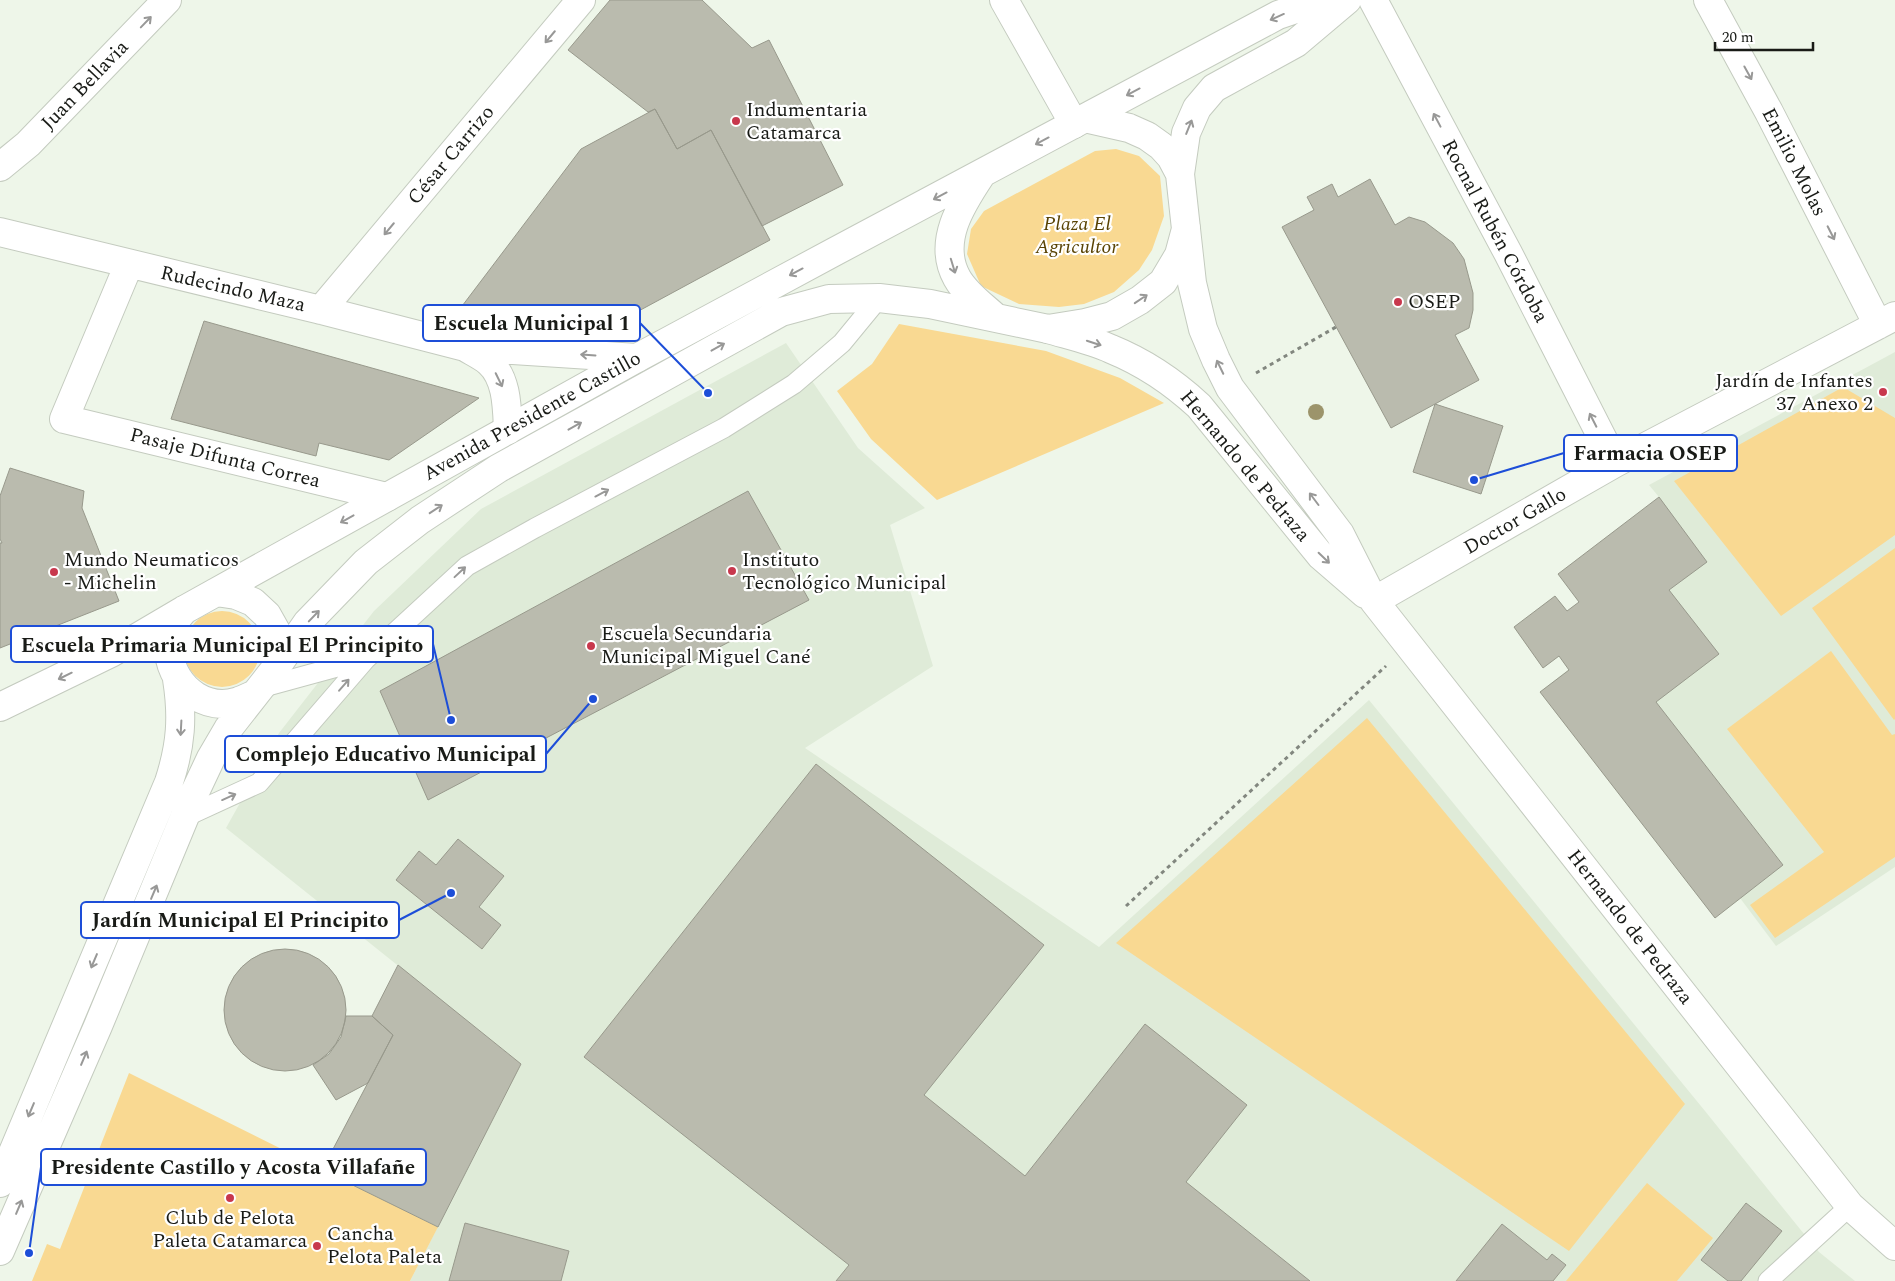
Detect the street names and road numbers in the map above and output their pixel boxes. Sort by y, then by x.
street label: Juan Bellavia [34,33,136,137]
street label: César Carrizo [400,99,502,211]
street label: Emilio Molas [1754,102,1834,222]
street label: Rocnal Rubén Córdoba [1434,134,1556,328]
street label: Rudecindo Maza [158,258,309,320]
street label: Avenida Presidente Castillo [417,343,647,489]
street label: Hernando de Pedraza [1172,384,1318,549]
street label: Pasaje Difunta Correa [126,420,324,496]
street label: Doctor Gallo [1458,479,1572,563]
street label: Hernando de Pedraza [1560,843,1700,1011]

